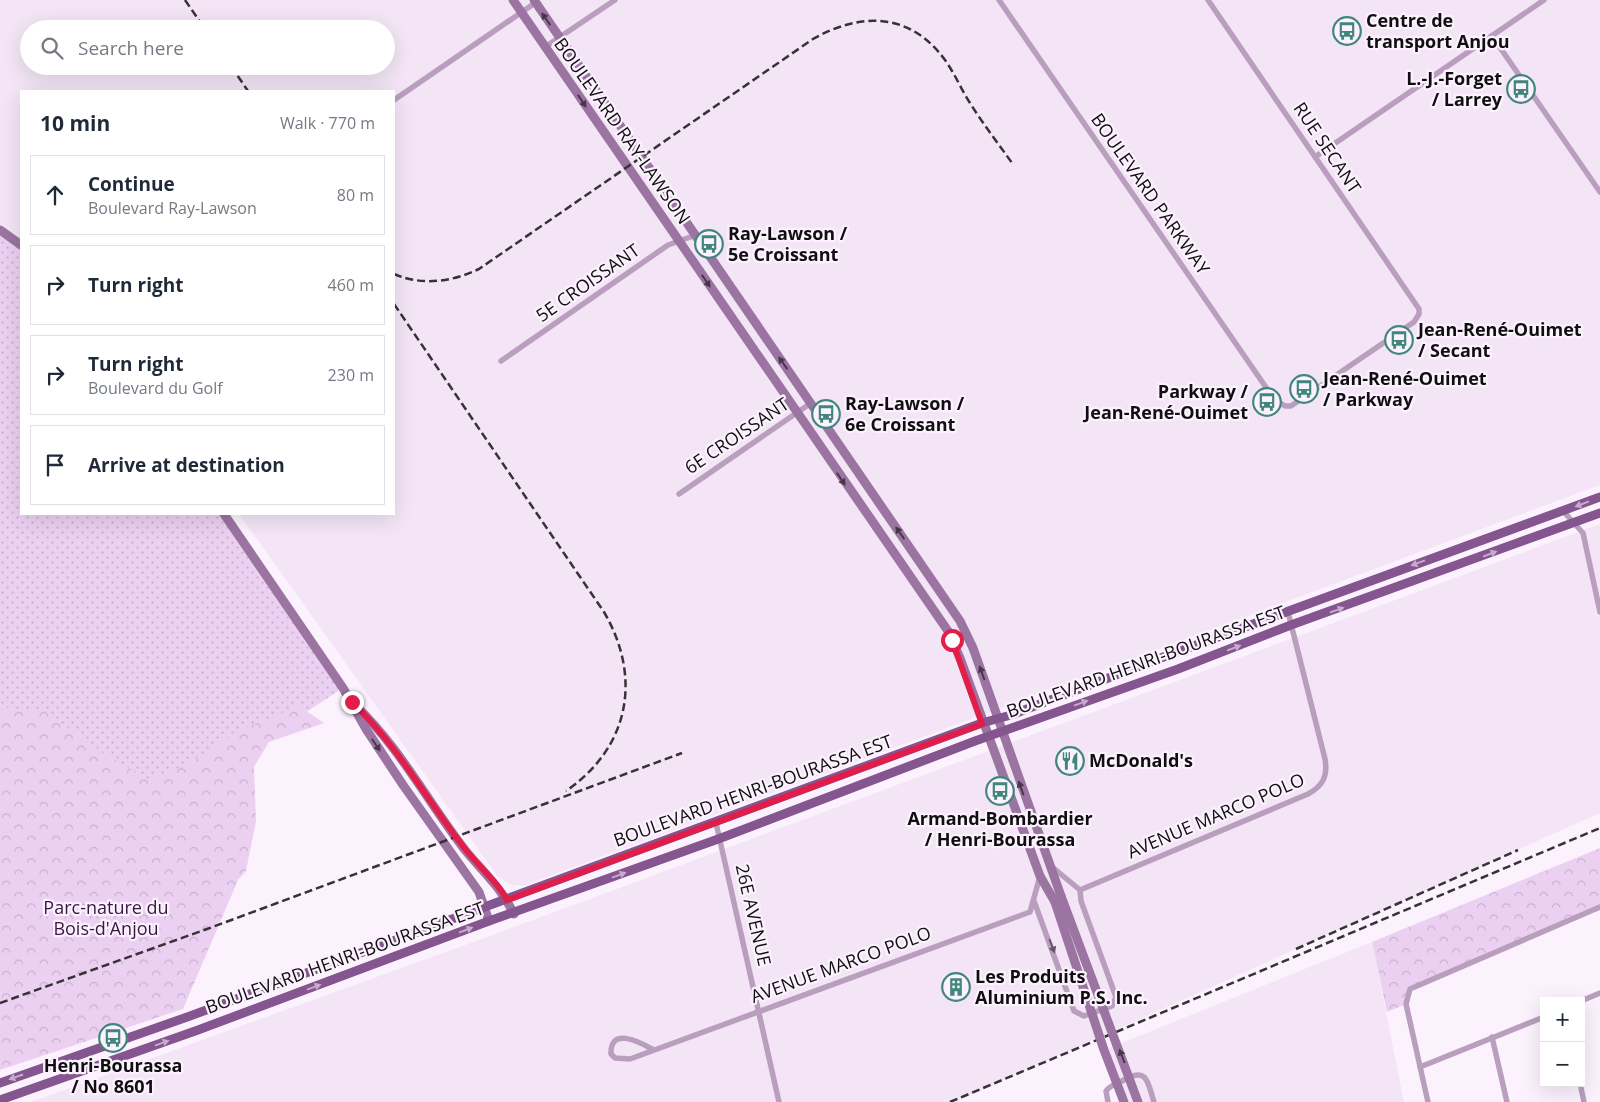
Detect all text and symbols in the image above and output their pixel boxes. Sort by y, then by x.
place label: Centre de transport Anjou [1366,8,1510,53]
one-way arrow [542,12,552,25]
bus stop icon: Centre de transport Anjou [1332,16,1362,46]
search box [20,20,395,75]
street label: BOULEVARD RAY-LAWSON [549,33,696,228]
icon: search [38,34,66,62]
text: Search here [78,35,184,61]
place label: L.-J.-Forget / Larrey [1406,66,1503,111]
bus stop icon: L.-J.-Forget / Larrey [1506,74,1536,104]
one-way arrow [577,95,587,108]
street label: RUE SECANT [1289,97,1367,198]
street label: BOULEVARD PARKWAY [1086,108,1216,280]
text: 10 min [40,109,110,137]
text: Walk · 770 m [280,112,375,134]
text: Continue [88,171,175,197]
icon: ahead [41,181,69,209]
text: 80 m [337,184,374,206]
text: Boulevard Ray-Lawson [88,197,257,219]
place label: Ray-Lawson / 5e Croissant [728,221,848,266]
bus stop icon: Ray-Lawson / 5e Croissant [694,229,724,259]
street label: 5E CROISSANT [531,238,644,327]
icon: right [41,271,69,299]
text: Turn right [88,272,183,298]
text: 460 m [328,274,374,296]
one-way arrow [701,274,711,288]
place label: Jean-René-Ouimet / Secant [1416,317,1582,362]
bus stop icon: Jean-René-Ouimet / Secant [1384,325,1414,355]
text: Turn right [88,351,183,377]
one-way arrow [778,356,788,370]
icon: right [41,361,69,389]
text: 230 m [328,364,374,386]
place label: Jean-René-Ouimet / Parkway [1321,366,1487,411]
bus stop icon: Jean-René-Ouimet / Parkway [1289,374,1319,404]
text: Boulevard du Golf [88,377,223,399]
place label: Parkway / Jean-René-Ouimet [1082,379,1249,424]
bus stop icon: Parkway / Jean-René-Ouimet [1252,387,1282,417]
street label: 6E CROISSANT [680,391,793,479]
place label: Ray-Lawson / 6e Croissant [845,391,965,436]
bus stop icon: Ray-Lawson / 6e Croissant [811,399,841,429]
icon: arrive [41,451,69,479]
text: Arrive at destination [88,452,285,478]
one-way arrow [836,472,846,486]
one-way arrow [1574,501,1589,508]
one-way arrow [895,526,905,540]
one-way arrow [1482,550,1497,557]
one-way arrow [1411,560,1426,567]
street label: BOULEVARD HENRI-BOURASSA EST [1003,599,1288,723]
one-way arrow [1330,605,1345,613]
route start [941,629,964,652]
one-way arrow [1227,644,1242,652]
one-way arrow [978,665,986,680]
route end [341,691,364,714]
one-way arrow [1074,699,1089,707]
street label: BOULEVARD HENRI-BOURASSA EST [610,728,895,852]
one-way arrow [372,738,381,751]
restaurant icon: McDonald's [1055,746,1085,776]
place label: McDonald's [1089,748,1193,772]
street label: AVENUE MARCO POLO [1123,767,1308,863]
bus stop icon: Armand-Bombardier / Henri-Bourassa [985,776,1015,806]
one-way arrow [1017,780,1025,795]
place label: Armand-Bombardier / Henri-Bourassa [907,806,1093,851]
street label: 26E AVENUE [731,861,777,968]
one-way arrow [612,871,627,879]
park label: Parc-nature du Bois-d'Anjou [43,895,169,940]
street label: BOULEVARD HENRI-BOURASSA EST [202,895,487,1019]
street label: AVENUE MARCO POLO [747,920,934,1008]
one-way arrow [459,926,474,934]
one-way arrow [1048,939,1056,954]
place label: Les Produits Aluminium P.S. Inc. [975,964,1148,1009]
building icon: Les Produits Aluminium P.S. Inc. [941,972,971,1002]
one-way arrow [307,983,322,991]
map controls [1540,997,1585,1087]
button: + [1540,997,1585,1042]
bus stop icon: Henri-Bourassa / No 8601 [98,1023,128,1053]
one-way arrow [154,1039,169,1046]
button: − [1540,1042,1585,1087]
one-way arrow [1118,1048,1126,1063]
place label: Henri-Bourassa / No 8601 [44,1053,182,1098]
one-way arrow [9,1074,24,1081]

